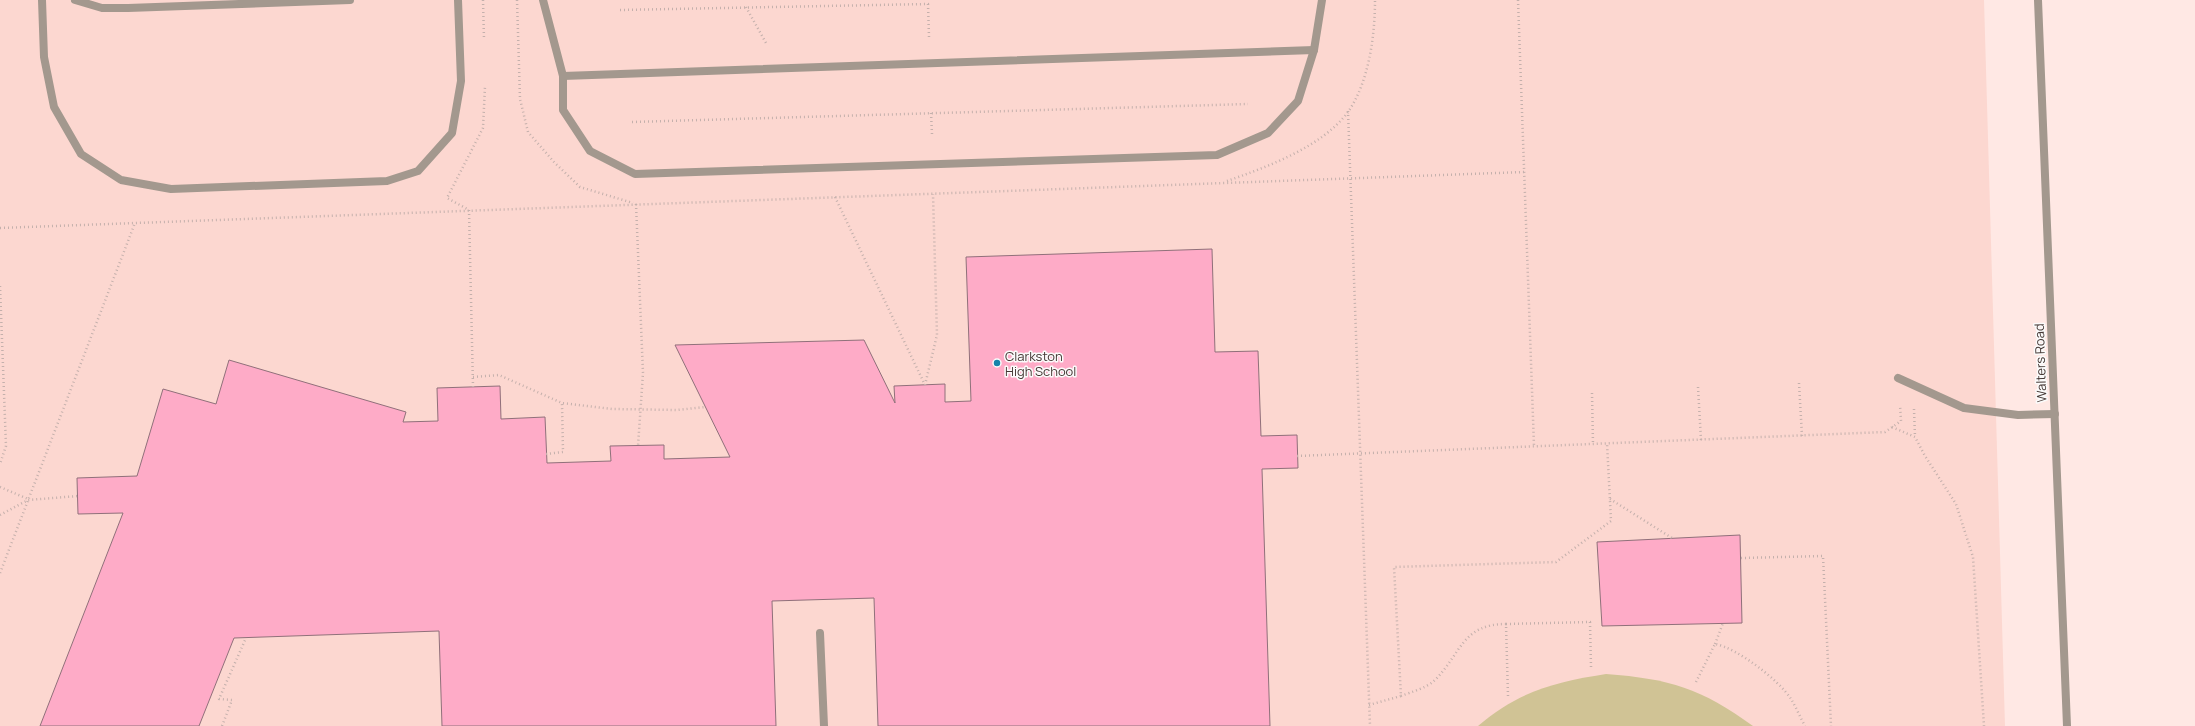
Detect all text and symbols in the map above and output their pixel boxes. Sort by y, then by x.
street label: Walters Road [2030,323,2050,403]
place label: Clarkston High School [1005,347,1076,380]
marker: Clarkston High School [992,358,1002,368]

